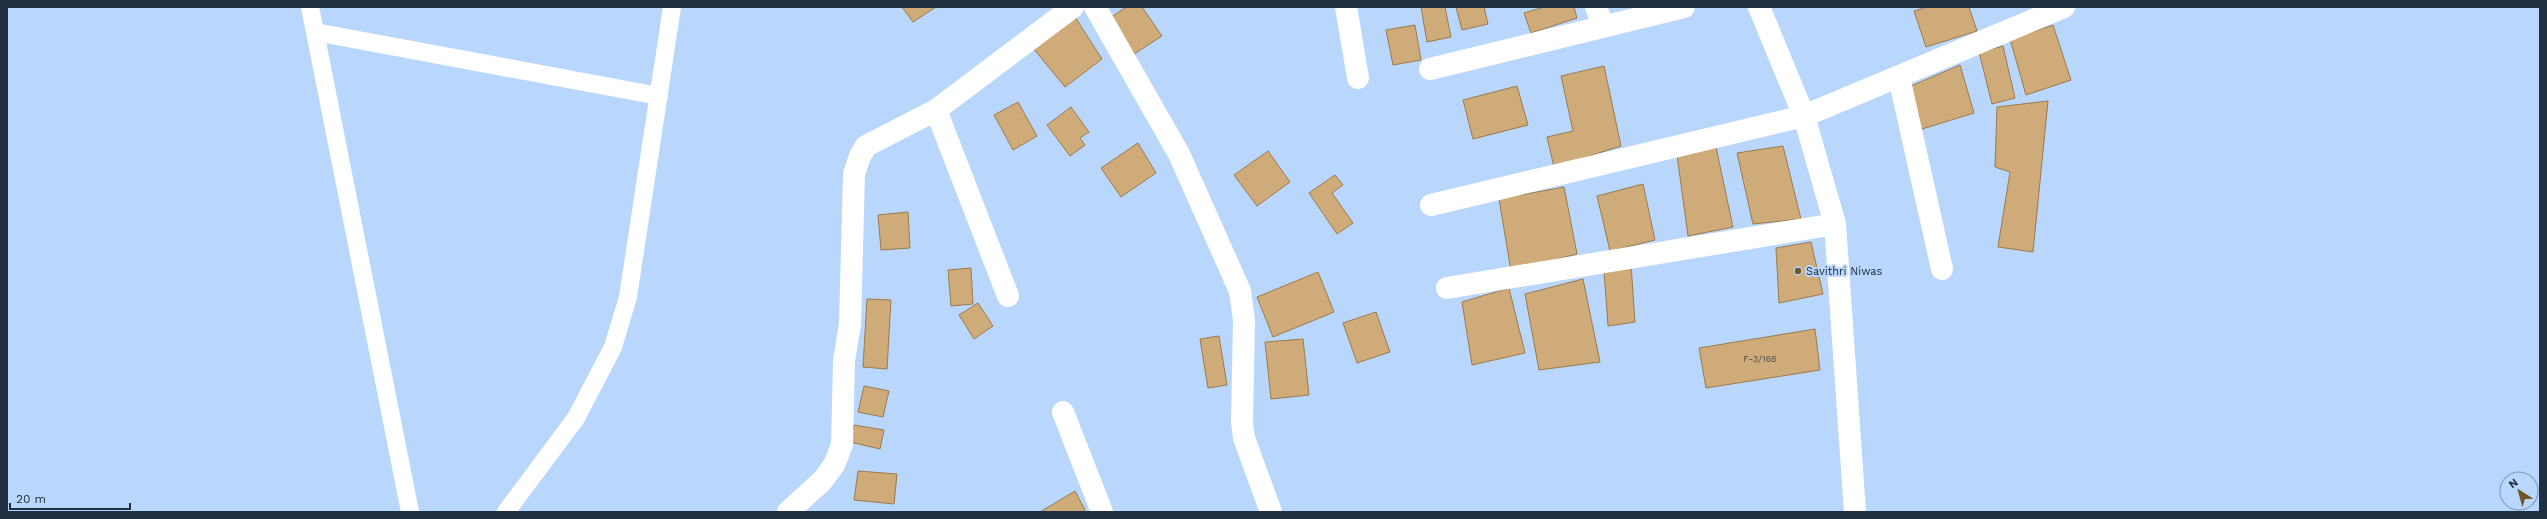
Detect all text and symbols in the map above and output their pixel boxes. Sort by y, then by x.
place label: Savithri Niwas [1806,265,1883,278]
marker: Savithri Niwas [1793,266,1803,276]
house number: F-3/168 [1743,354,1777,364]
north arrow [2499,471,2539,511]
text: N [2506,476,2520,491]
scale bar [10,485,130,511]
text: 20 m [16,492,46,506]

